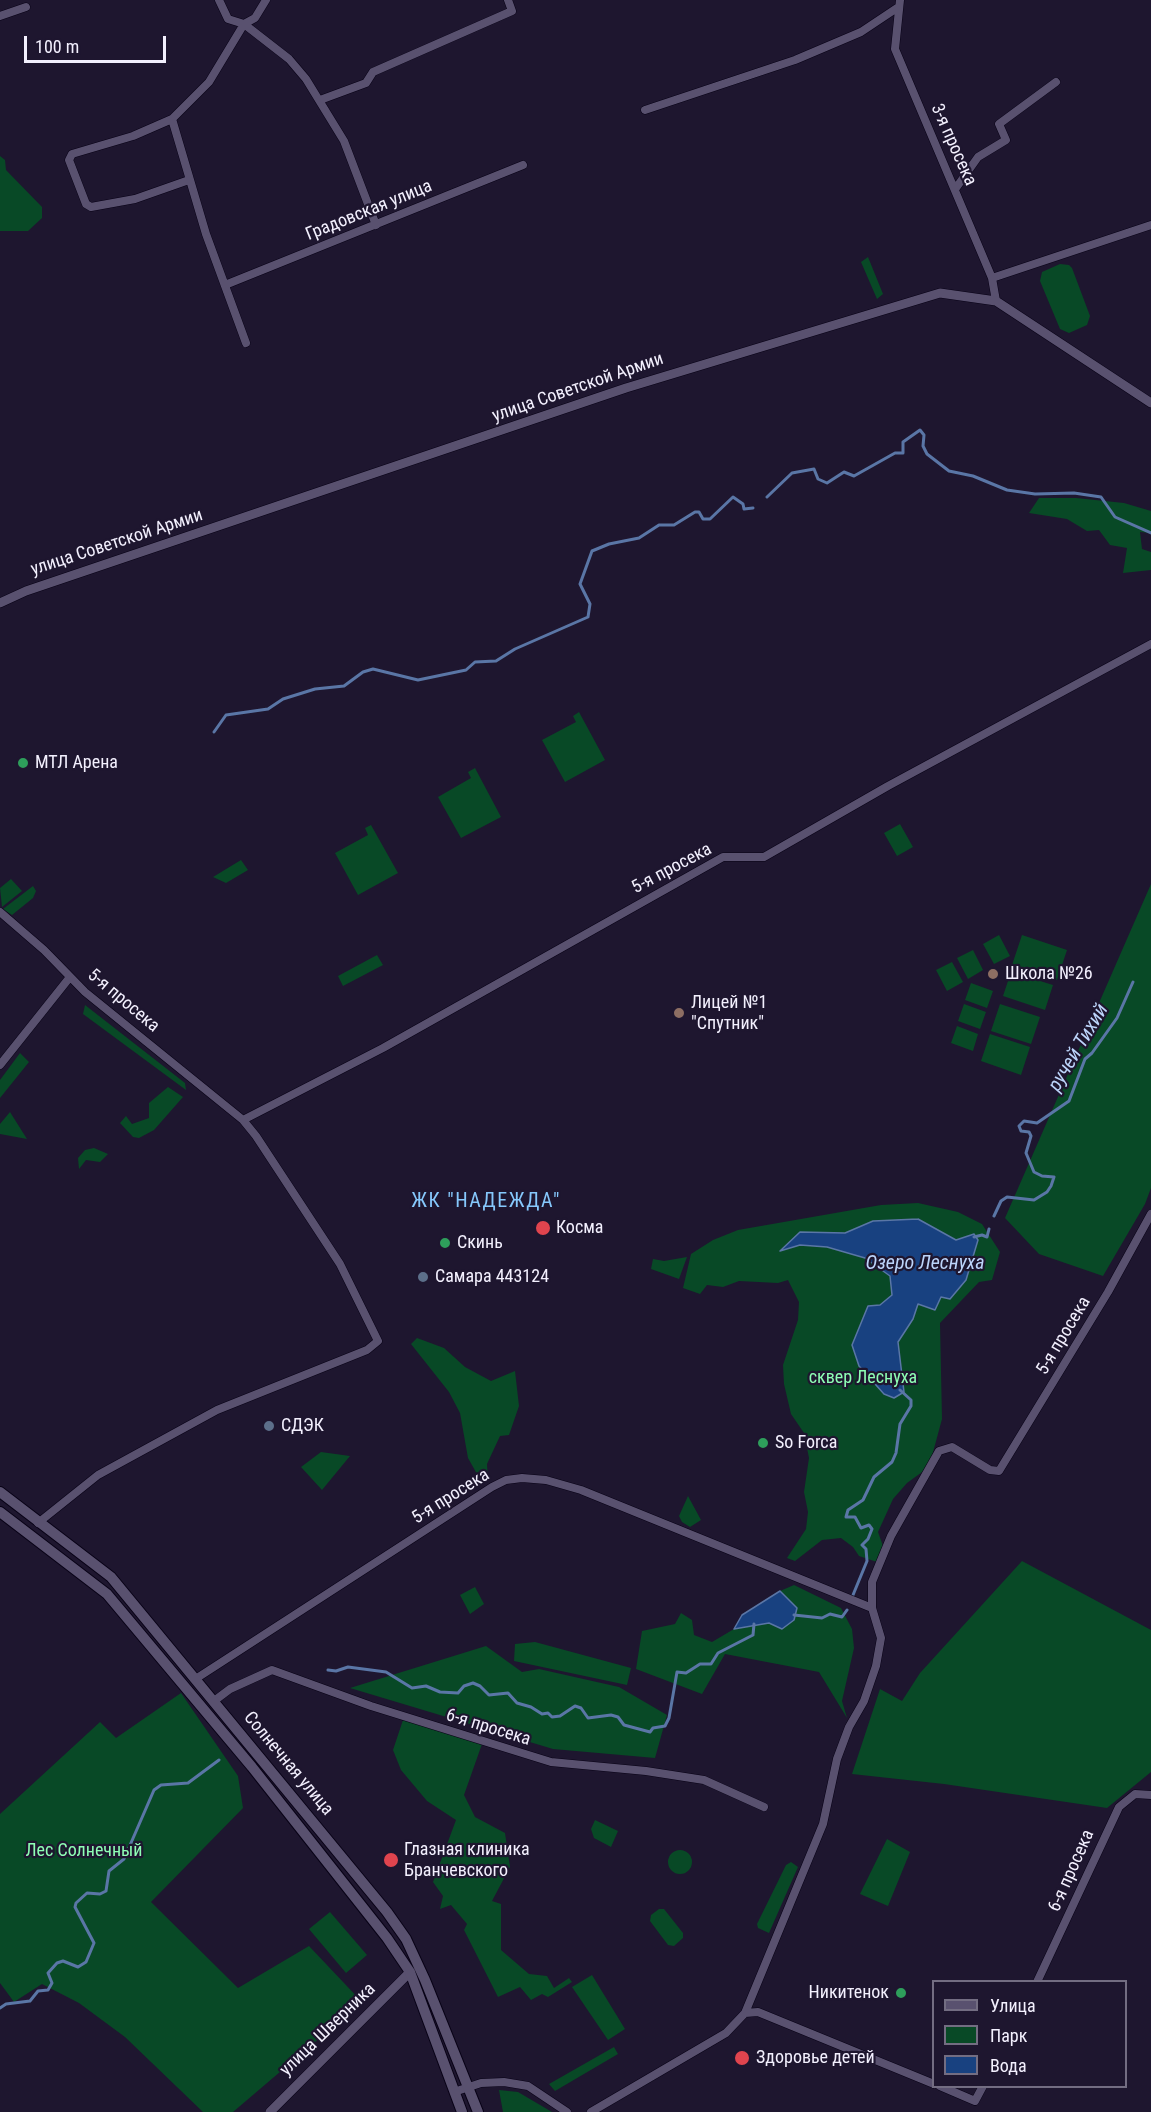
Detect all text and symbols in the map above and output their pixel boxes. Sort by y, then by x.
scale bar [27,24,170,62]
text: 100 m [35,36,79,57]
street label: 3-я просека [925,101,981,189]
street label: Градовская улица [303,176,435,246]
street label: улица Советской Армии [490,349,666,427]
street label: улица Советской Армии [28,505,206,581]
place label: МТЛ Арена [35,752,118,774]
marker: МТЛ Арена [16,756,30,770]
street label: 5-я просека [628,839,716,899]
place label: Школа №26 [1005,963,1093,985]
street label: 5-я просека [83,965,163,1037]
marker: Школа №26 [986,967,1000,981]
place label: Лицей №1 "Спутник" [691,992,767,1034]
water label: ручей Тихий [1044,1000,1114,1096]
marker: Лицей №1 "Спутник" [672,1006,686,1020]
district label: ЖК "НАДЕЖДА" [411,1190,561,1214]
place label: Косма [556,1217,603,1239]
marker: Косма [534,1219,552,1237]
place label: Скинь [457,1232,503,1254]
marker: Скинь [438,1236,452,1250]
water label: Озеро Леснуха [865,1252,985,1276]
place label: Самара 443124 [435,1266,549,1288]
marker: Самара 443124 [416,1270,430,1284]
street label: 5-я просека [1032,1293,1096,1379]
park label: сквер Леснуха [809,1367,917,1389]
place label: СДЭК [281,1415,324,1437]
marker: СДЭК [262,1419,276,1433]
place label: So Forca [775,1432,837,1454]
marker: So Forca [756,1436,770,1450]
street label: 5-я просека [408,1465,494,1529]
street label: 6-я просека [443,1705,533,1751]
street label: Солнечная улица [238,1708,338,1820]
street label: 6-я просека [1044,1827,1100,1915]
place label: Глазная клиника Бранчевского [404,1839,530,1882]
park label: Лес Солнечный [25,1840,143,1862]
marker: Глазная клиника Бранчевского [382,1851,400,1869]
street label: улица Шверника [276,1979,380,2081]
legend [932,1980,1127,2088]
place label: Никитенок [809,1982,889,2004]
marker: Никитенок [894,1986,908,2000]
text: Улица [990,1995,1036,2016]
text: Парк [990,2025,1027,2046]
place label: Здоровье детей [756,2047,875,2069]
marker: Здоровье детей [733,2049,751,2067]
text: Вода [990,2055,1027,2076]

